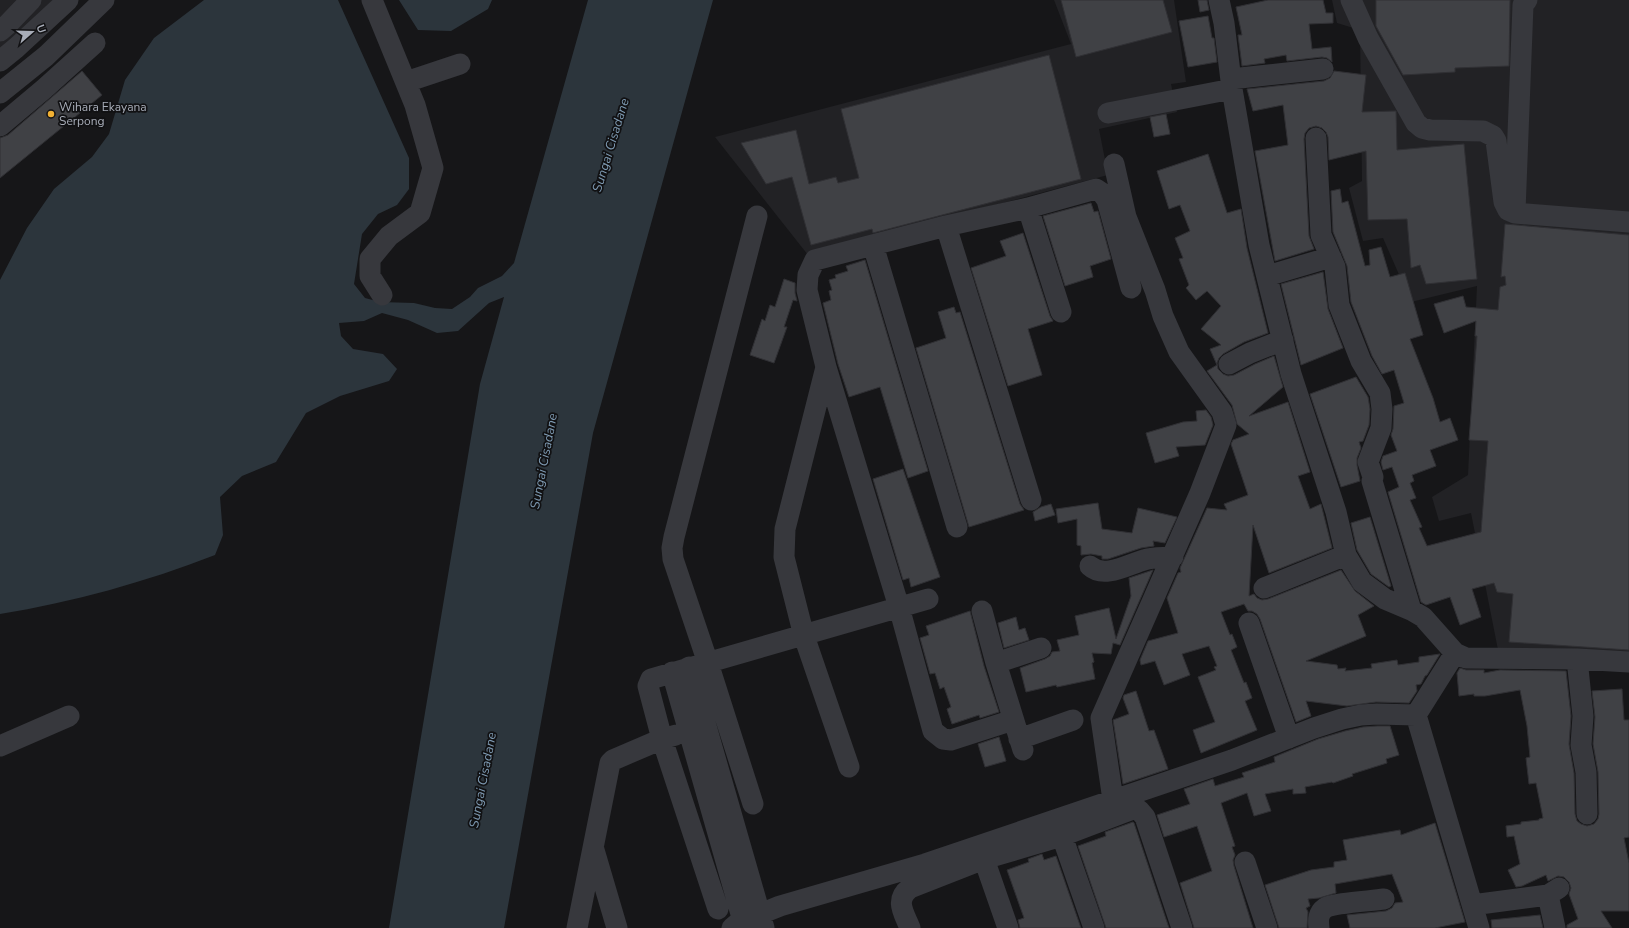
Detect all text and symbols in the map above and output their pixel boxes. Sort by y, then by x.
north arrow [12,12,52,52]
text: U [32,22,49,35]
water label: Sungai Cisadane [588,96,634,194]
place label: Wihara Ekayana Serpong [59,99,147,129]
marker: Wihara Ekayana Serpong [46,109,56,119]
water label: Sungai Cisadane [526,412,562,511]
water label: Sungai Cisadane [465,731,501,830]

